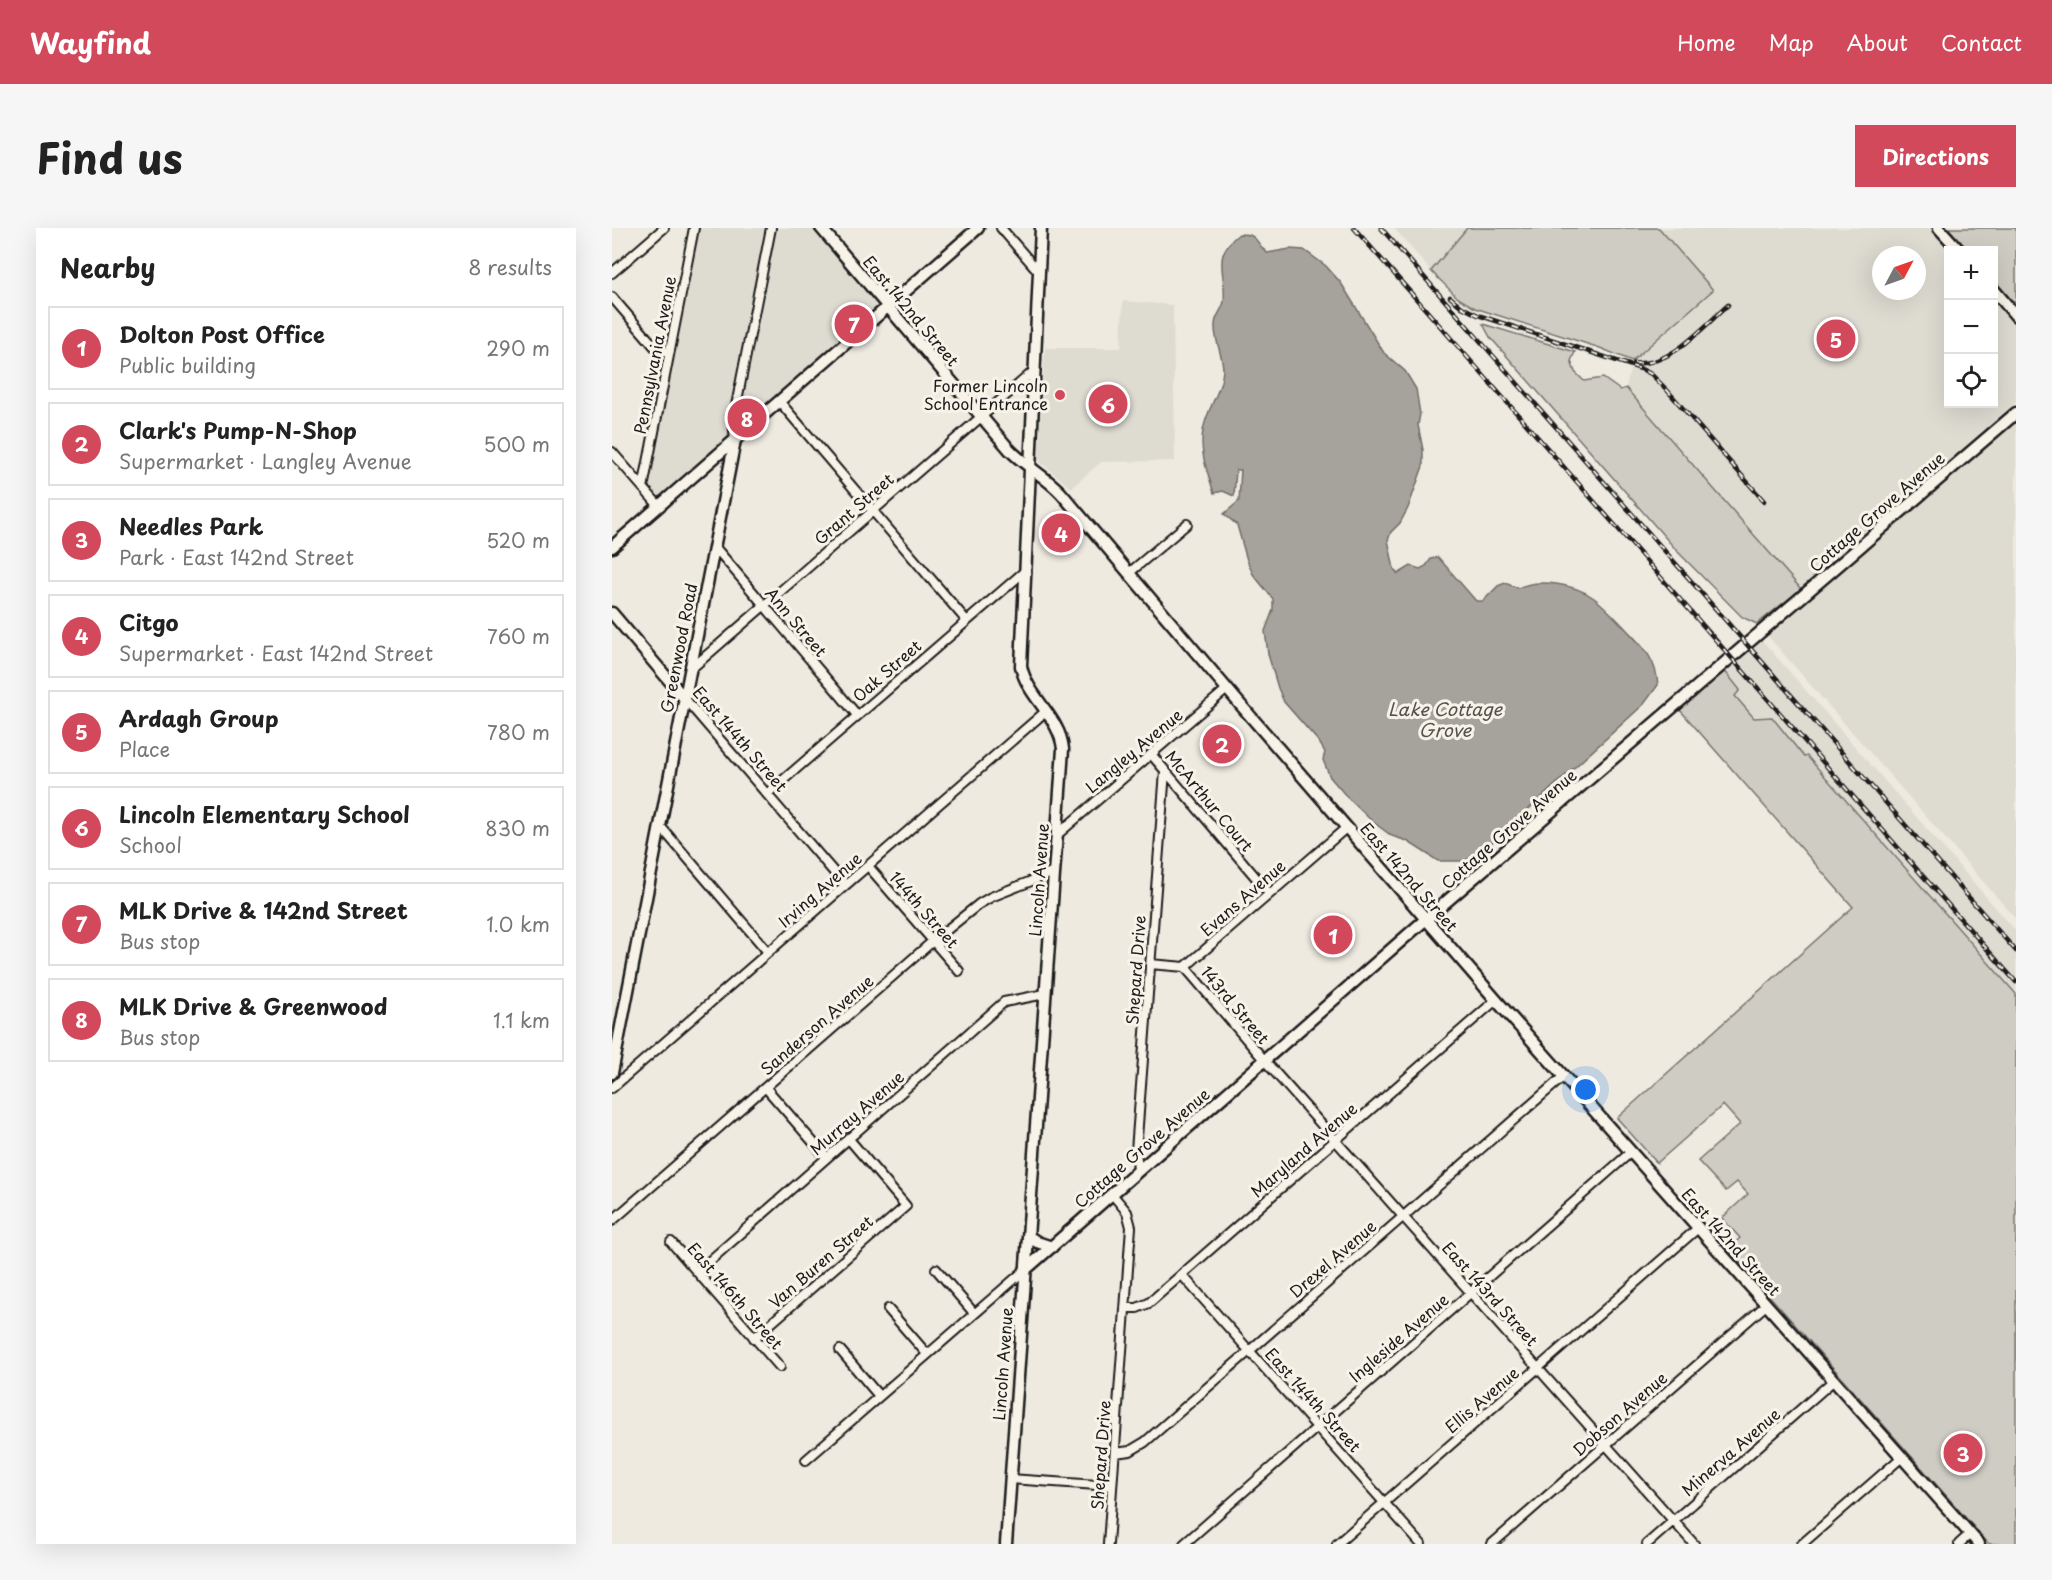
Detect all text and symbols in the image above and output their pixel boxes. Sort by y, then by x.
text: Wayfind [30,21,151,64]
text: Home [1677,26,1736,58]
text: Map [1769,26,1814,58]
text: About [1847,26,1908,58]
text: Contact [1941,26,2022,58]
text: Find us [36,125,183,188]
button: Directions [1855,125,2016,187]
north arrow [1872,246,1926,300]
map controls [1944,246,1998,408]
button: + [1944,246,1998,300]
text: Nearby [60,248,155,287]
street label: East 142nd Street [858,250,966,371]
text: 8 results [468,252,552,282]
street label: Pennsylvania Avenue [627,273,681,436]
button: − [1944,300,1998,354]
pin: 7 [834,302,874,346]
pin: 5 [1816,316,1856,362]
text: Dolton Post Office [119,317,325,350]
text: 1 [77,333,86,363]
text: 290 m [486,333,550,363]
text: Public building [119,350,256,380]
button: locate [1944,354,1998,408]
place label: Former Lincoln School Entrance [923,373,1048,415]
pin: 6 [1088,382,1128,426]
marker: Former Lincoln School Entrance [1053,388,1067,402]
pin: 8 [728,396,766,441]
text: Clark's Pump-N-Shop [119,413,357,446]
text: 2 [74,429,89,459]
text: 500 m [483,429,550,459]
street label: Cottage Grove Avenue [1803,445,1950,577]
text: Supermarket · Langley Avenue [119,446,412,476]
street label: Grant Street [808,466,899,550]
text: Needles Park [119,509,263,542]
pin: 4 [1042,510,1080,556]
text: 3 [75,525,88,555]
text: 520 m [486,525,550,555]
text: Park · East 142nd Street [119,542,354,572]
street label: Greenwood Road [654,581,702,715]
street label: Ann Street [760,581,833,662]
text: Citgo [119,605,179,638]
text: 4 [75,621,88,651]
text: 760 m [487,621,550,651]
street label: Oak Street [847,633,926,707]
text: Supermarket · East 142nd Street [119,638,433,668]
street label: East 144th Street [688,680,794,797]
water label: Lake Cottage Grove [1388,695,1504,743]
text: Ardagh Group [119,701,279,734]
street label: Langley Avenue [1080,702,1187,798]
text: 5 [75,717,88,747]
text: 780 m [487,717,550,747]
pin: 2 [1202,722,1242,766]
text: Place [119,734,170,764]
street label: McArthur Court [1160,744,1260,857]
street label: Cottage Grove Avenue [1435,762,1582,894]
text: Lincoln Elementary School [119,797,410,830]
text: 6 [74,813,89,843]
text: 830 m [485,813,550,843]
street label: East 142nd Street [1356,816,1464,937]
street label: Lincoln Avenue [1022,822,1054,937]
text: School [119,830,182,860]
street label: Irving Avenue [772,846,867,932]
street label: Evans Avenue [1194,853,1290,941]
street label: 144th Street [885,866,965,953]
text: MLK Drive & 142nd Street [119,893,408,926]
text: 7 [76,909,87,939]
text: 1.0 km [486,909,550,939]
pin: 1 [1314,912,1352,958]
street label: Shepard Drive [1119,915,1151,1025]
text: Bus stop [119,926,200,956]
street label: 143rd Street [1196,960,1276,1049]
street label: Sanderson Avenue [755,968,878,1080]
text: MLK Drive & Greenwood [119,989,387,1022]
text: 8 [75,1005,88,1035]
text: 1.1 km [493,1005,550,1035]
text: Bus stop [119,1022,200,1052]
street label: Murray Avenue [804,1064,909,1160]
your location [1571,1075,1600,1104]
street label: Cottage Grove Avenue [1068,1081,1215,1213]
street label: Maryland Avenue [1245,1096,1362,1202]
street label: East 142nd Street [1677,1182,1787,1301]
street label: Van Buren Street [763,1209,878,1313]
street label: Drexel Avenue [1284,1214,1381,1303]
street label: East 143rd Street [1437,1236,1545,1351]
street label: East 146th Street [682,1237,789,1354]
street label: Ingleside Avenue [1343,1287,1454,1387]
street label: Lincoln Avenue [986,1306,1018,1421]
street label: East 144th Street [1260,1342,1368,1457]
street label: Ellis Avenue [1439,1360,1524,1438]
street label: Dobson Avenue [1567,1365,1672,1461]
street label: Shepard Drive [1084,1400,1116,1510]
street label: Minerva Avenue [1676,1401,1785,1501]
pin: 3 [1944,1430,1982,1476]

